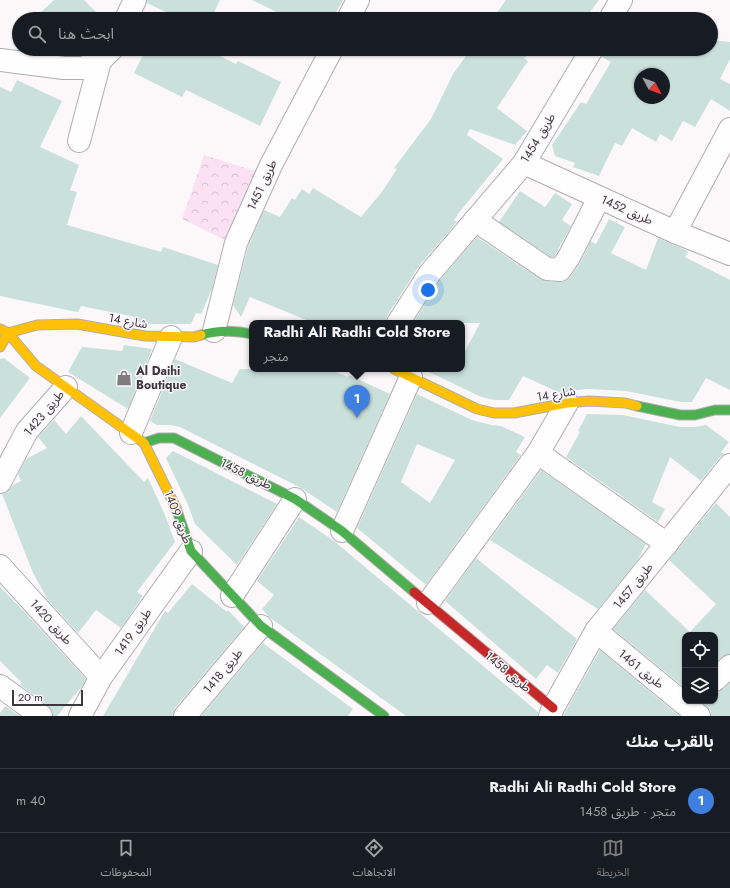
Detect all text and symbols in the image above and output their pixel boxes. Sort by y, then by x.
search box [12,12,718,56]
icon: search [26,23,48,45]
text: ابحث هنا [58,23,114,45]
north arrow [634,68,670,104]
street label: طريق 1454 [516,110,560,166]
street label: طريق 1451 [242,157,282,213]
street label: طريق 1452 [598,191,656,229]
your location [418,280,438,300]
street label: شارع 14 [107,309,149,333]
popup [249,320,465,372]
text: Radhi Ali Radhi Cold Store [264,321,450,343]
text: متجر [264,347,289,366]
place label: Al Daihi Boutique [135,362,186,394]
shop icon: Al Daihi Boutique [115,369,133,387]
street label: شارع 14 [535,382,577,406]
pin: 1 [344,385,370,418]
street label: طريق 1423 [19,386,69,440]
street label: طريق 1458 [217,454,275,494]
street label: طريق 1409 [160,488,196,546]
street label: طريق 1457 [609,559,657,613]
street label: طريق 1420 [26,595,76,649]
street label: طريق 1419 [110,605,156,659]
map controls [682,632,718,704]
button: locate [682,632,718,668]
street label: طريق 1418 [199,645,247,697]
street label: طريق 1461 [614,645,668,693]
street label: طريق 1458 [481,647,535,697]
button: layers [682,668,718,704]
scale bar [12,688,83,707]
text: 20 m [18,689,43,705]
text: بالقرب منك [626,729,714,753]
text: Radhi Ali Radhi Cold Store [489,776,676,798]
text: 40 m [16,791,45,810]
text: 1 [698,791,704,810]
text: متجر · طريق 1458 [579,802,676,821]
tab: المحفوظات [101,837,152,884]
tab: الاتجاهات [353,837,396,884]
tab: الخريطة [597,837,630,884]

